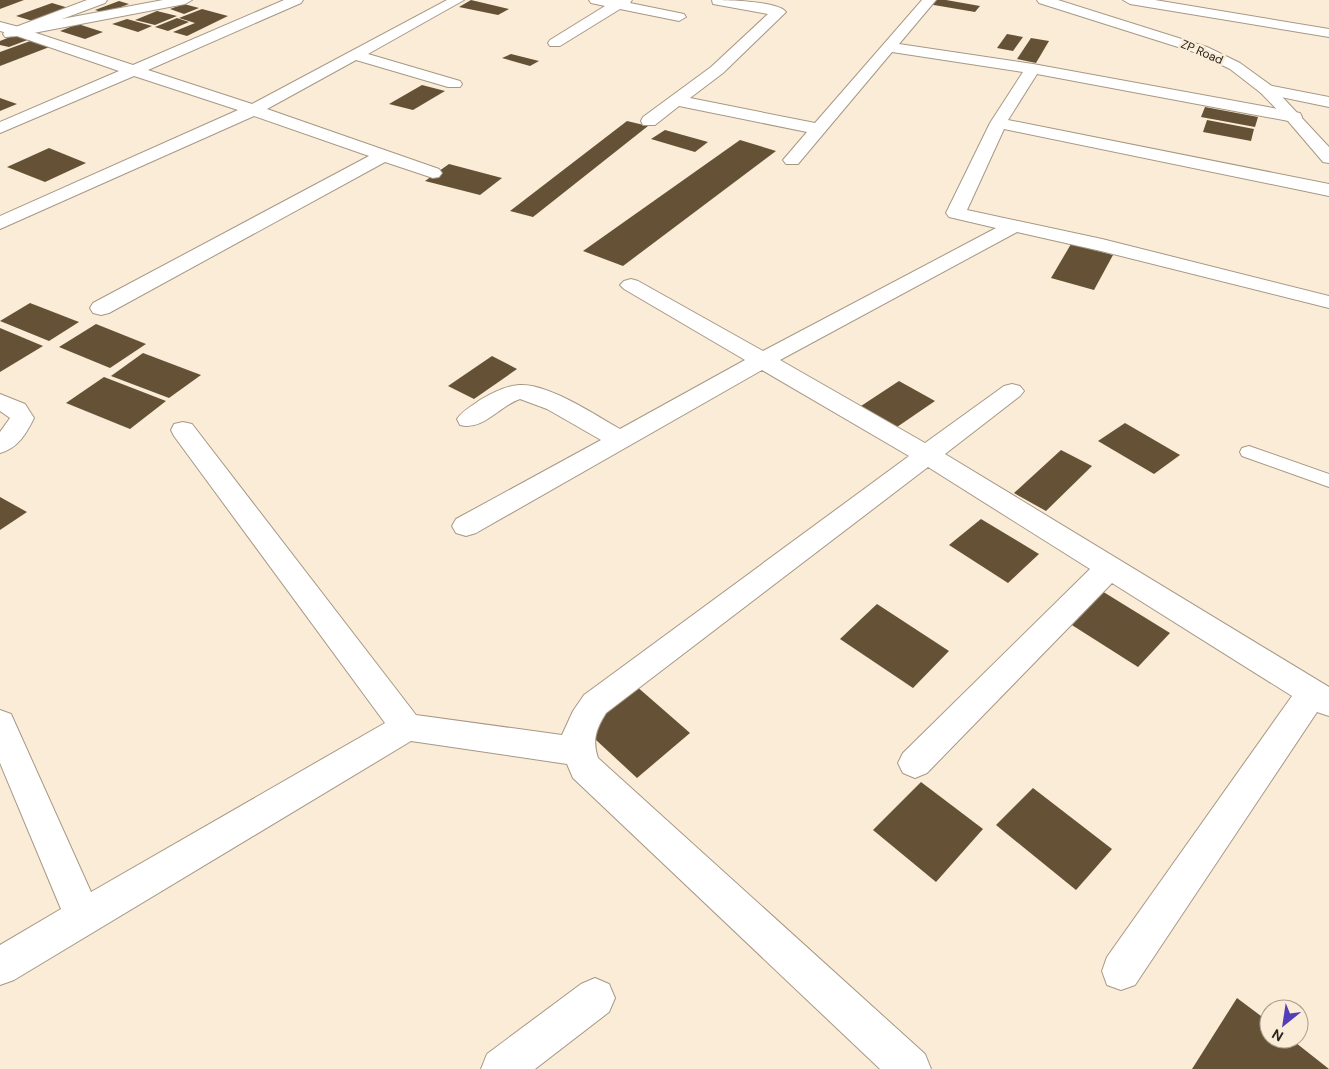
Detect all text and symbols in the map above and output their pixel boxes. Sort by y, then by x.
street label: ZP Road [1178,36,1226,68]
north arrow [1259,999,1309,1049]
text: N [1269,1025,1286,1046]

